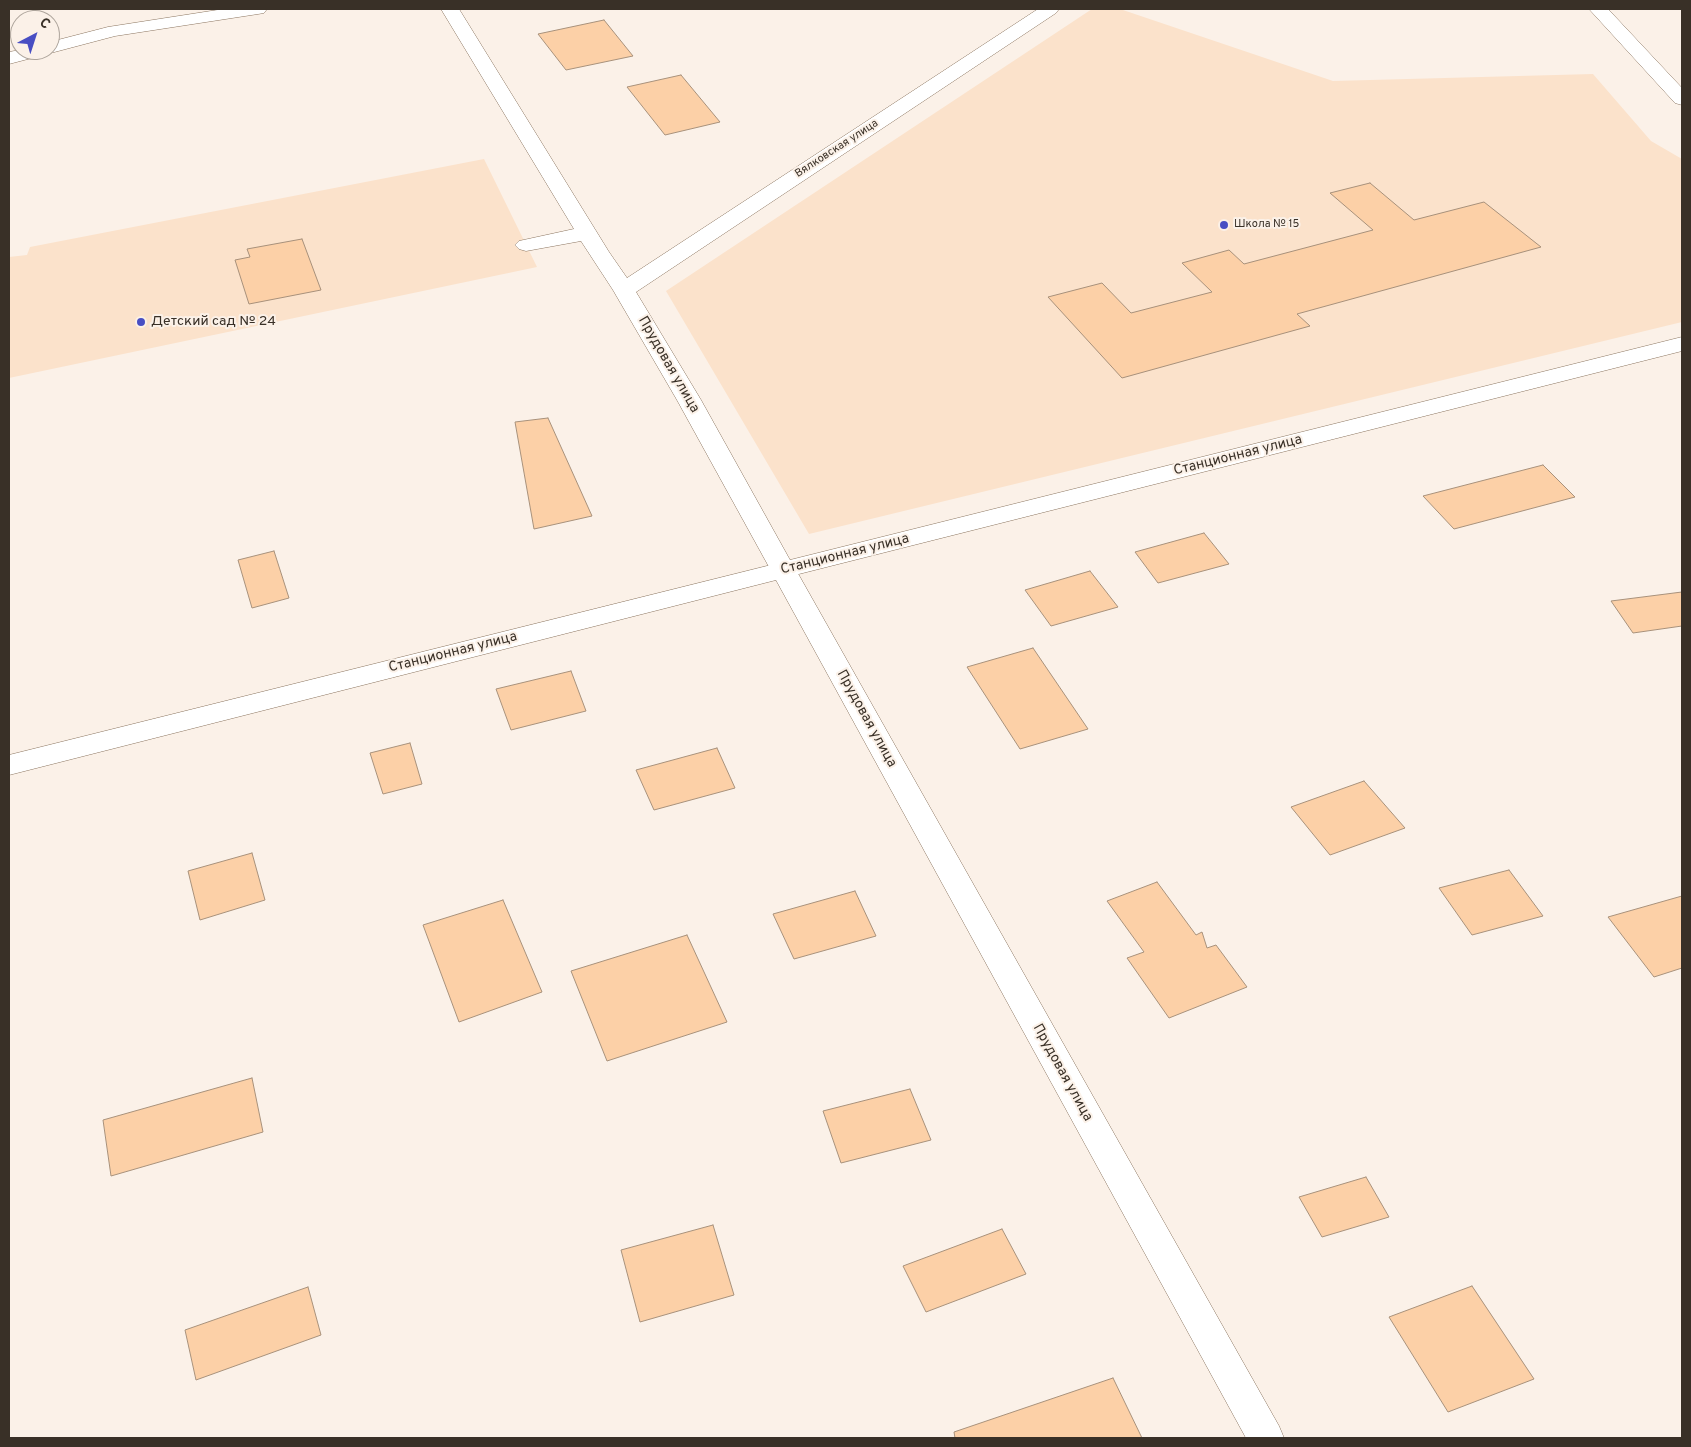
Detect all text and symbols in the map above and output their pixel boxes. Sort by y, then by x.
north arrow [10,10,60,60]
text: С [35,14,53,33]
street label: Вялковская улица [793,117,881,181]
place label: Школа № 15 [1234,218,1299,232]
marker: Школа № 15 [1218,219,1230,231]
place label: Детский сад № 24 [151,314,276,330]
street label: Прудовая улица [634,314,702,416]
marker: Детский сад № 24 [135,316,147,328]
street label: Станционная улица [1172,432,1304,480]
street label: Станционная улица [779,531,911,579]
street label: Станционная улица [387,629,519,677]
street label: Прудовая улица [832,667,900,771]
street label: Прудовая улица [1028,1021,1096,1125]

